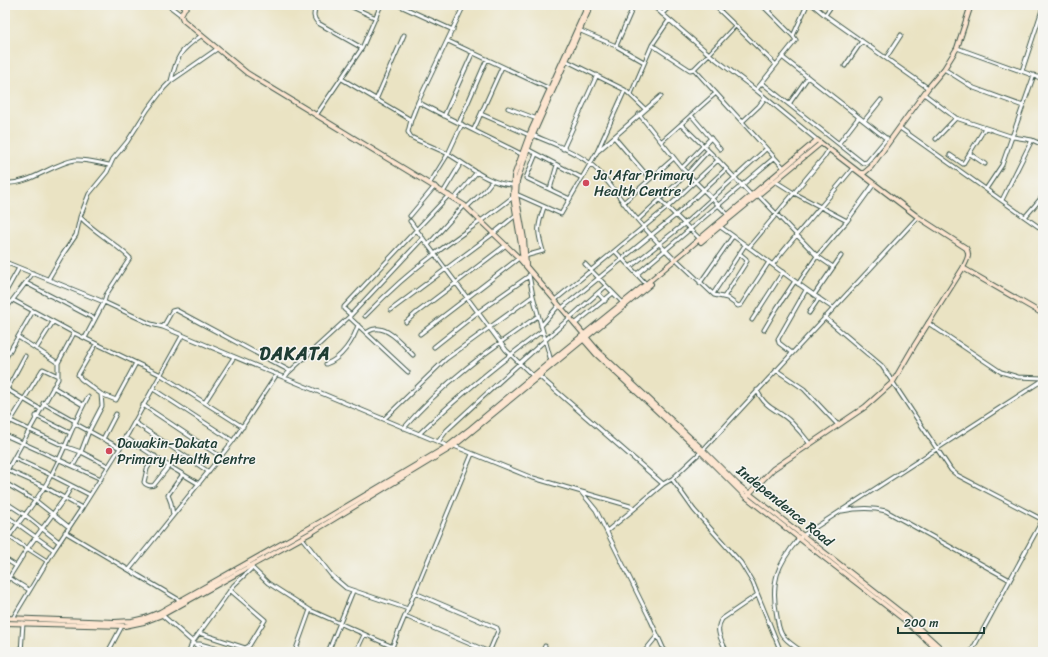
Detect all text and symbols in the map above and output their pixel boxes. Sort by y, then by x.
place label: Ja'Afar Primary Health Centre [593,163,694,204]
marker: Ja'Afar Primary Health Centre [581,178,591,188]
district label: DAKATA [260,338,330,370]
place label: Dawakin-Dakata Primary Health Centre [117,431,256,472]
marker: Dawakin-Dakata Primary Health Centre [104,446,114,456]
street label: Independence Road [730,458,841,554]
scale bar [898,609,984,635]
text: 200 m [904,612,938,634]

